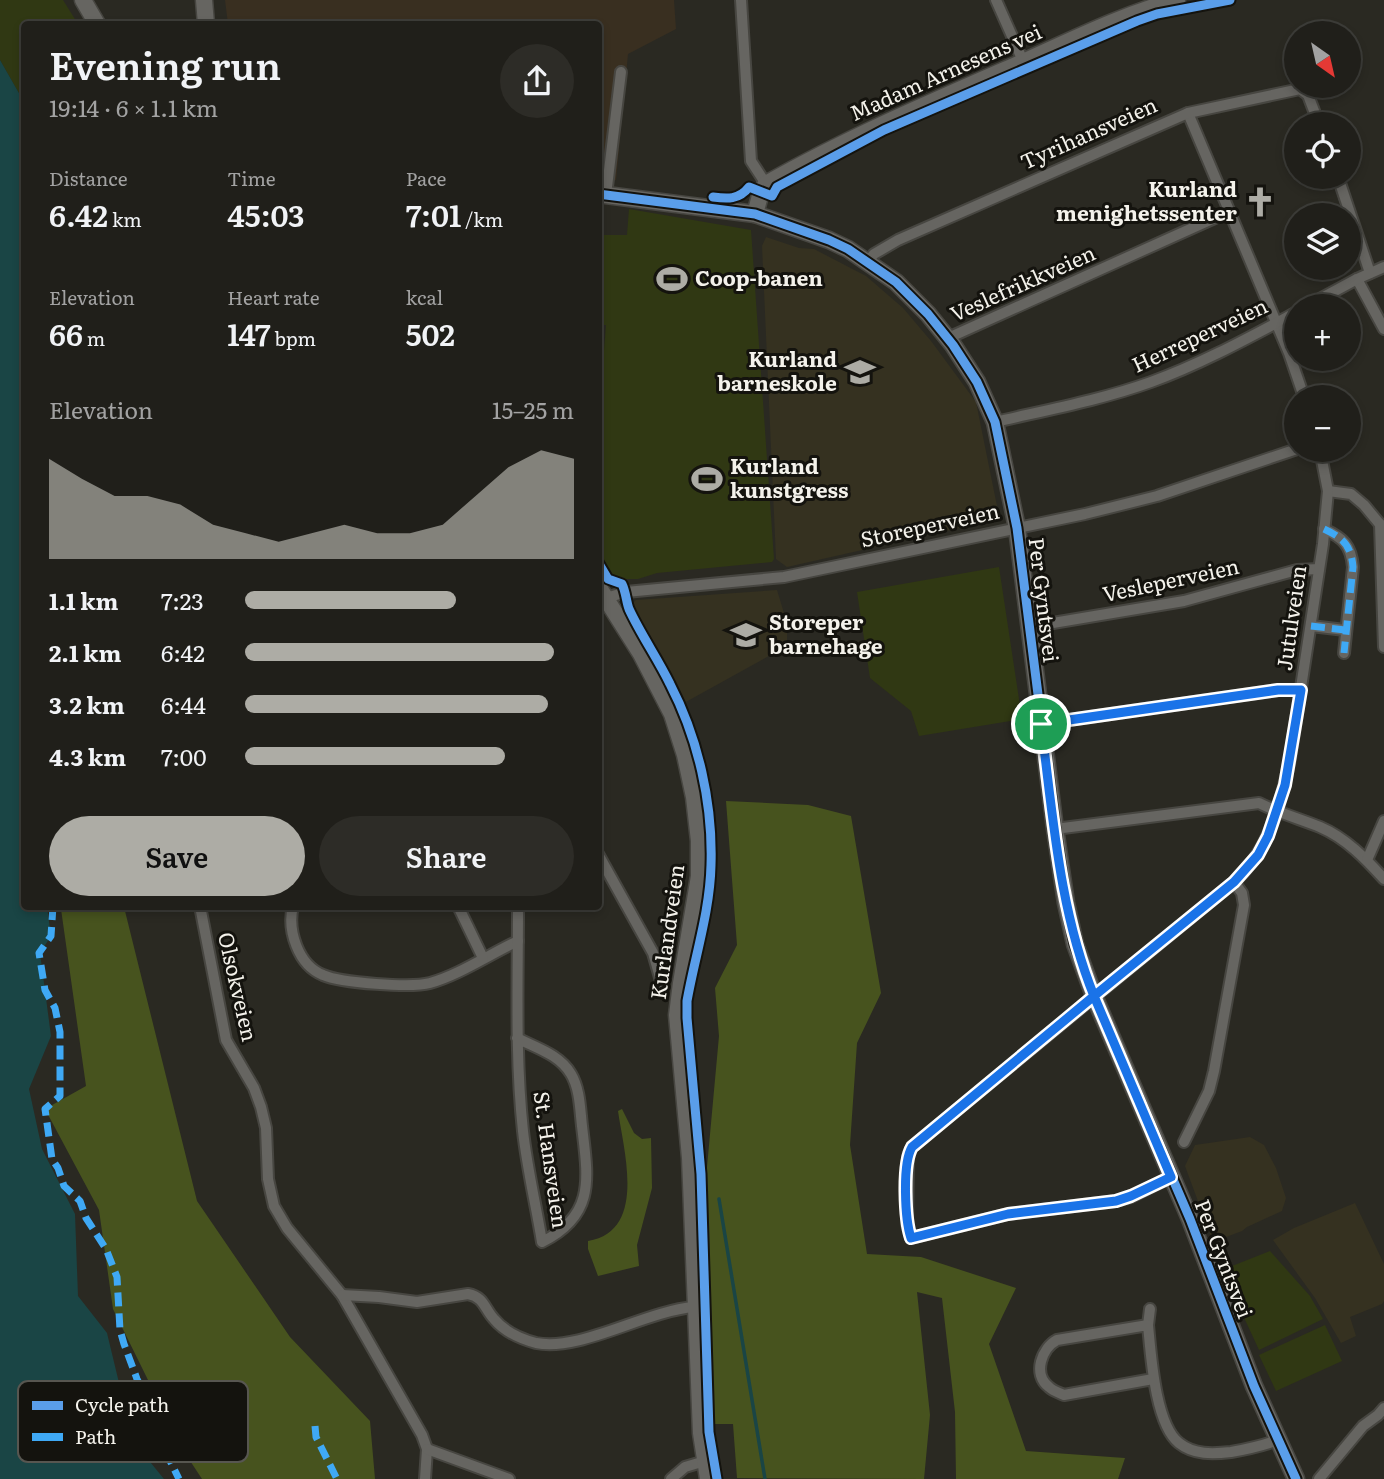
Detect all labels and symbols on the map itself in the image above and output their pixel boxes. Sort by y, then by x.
street label: Madam Arnesens vei [844,14,1046,127]
north arrow [1284,21,1362,98]
street label: Tyrihansveien [1015,88,1161,176]
place label: Kurland menighetssenter [1056,172,1238,227]
church icon: Kurland menighetssenter [1243,185,1277,219]
street label: Veslefrikkveien [944,236,1100,328]
place label: Coop-banen [695,261,823,292]
sports icon: Coop-banen [655,262,689,296]
street label: Herreperveien [1126,289,1272,379]
place label: Kurland barneskole [717,342,837,397]
school or university icon: Kurland barneskole [843,355,877,389]
place label: Kurland kunstgress [730,449,849,504]
sports icon: Kurland kunstgress [690,462,724,496]
street label: Storeperveien [857,494,1002,553]
street label: Per Gyntsvei [1022,536,1069,664]
street label: Vesleperveien [1099,549,1242,608]
street label: Jutulveien [1267,563,1312,672]
place label: Storeper barnehage [769,605,883,660]
school or university icon: Storeper barnehage [729,618,763,652]
pin [1011,694,1071,754]
street label: Kurlandveien [641,862,690,1001]
street label: Olsokveien [212,929,267,1044]
street label: St. Hansveien [528,1089,577,1230]
street label: Per Gyntsvei [1188,1194,1262,1322]
legend [18,1381,248,1462]
text: Cycle path [75,1390,169,1418]
text: Path [75,1422,116,1450]

